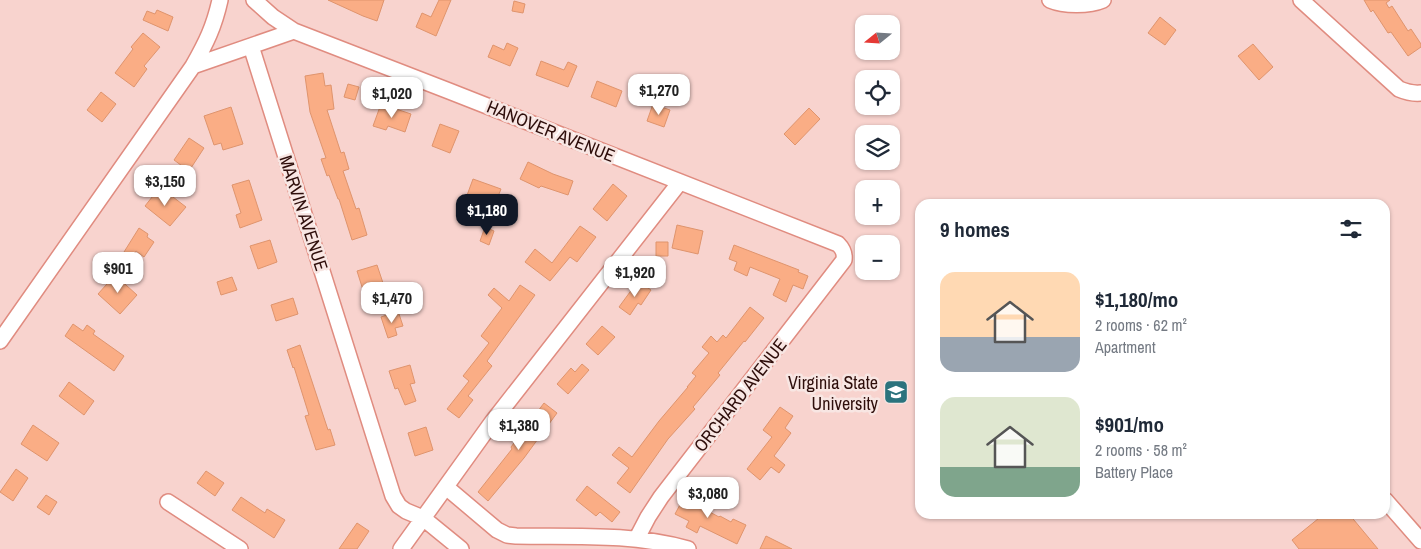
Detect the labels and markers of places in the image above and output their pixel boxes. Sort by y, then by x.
pin: $1,270 [618,74,700,116]
pin: $1,020 [351,76,433,119]
pin: $3,150 [124,164,206,207]
pin: $1,180 [446,194,528,236]
pin: $901 [88,252,148,294]
pin: $1,920 [594,256,676,298]
pin: $1,470 [351,282,433,324]
place label: Virginia State University [788,370,879,416]
school or university icon: Virginia State University [883,379,909,405]
pin: $1,380 [478,408,560,451]
pin: $3,080 [667,476,749,519]

